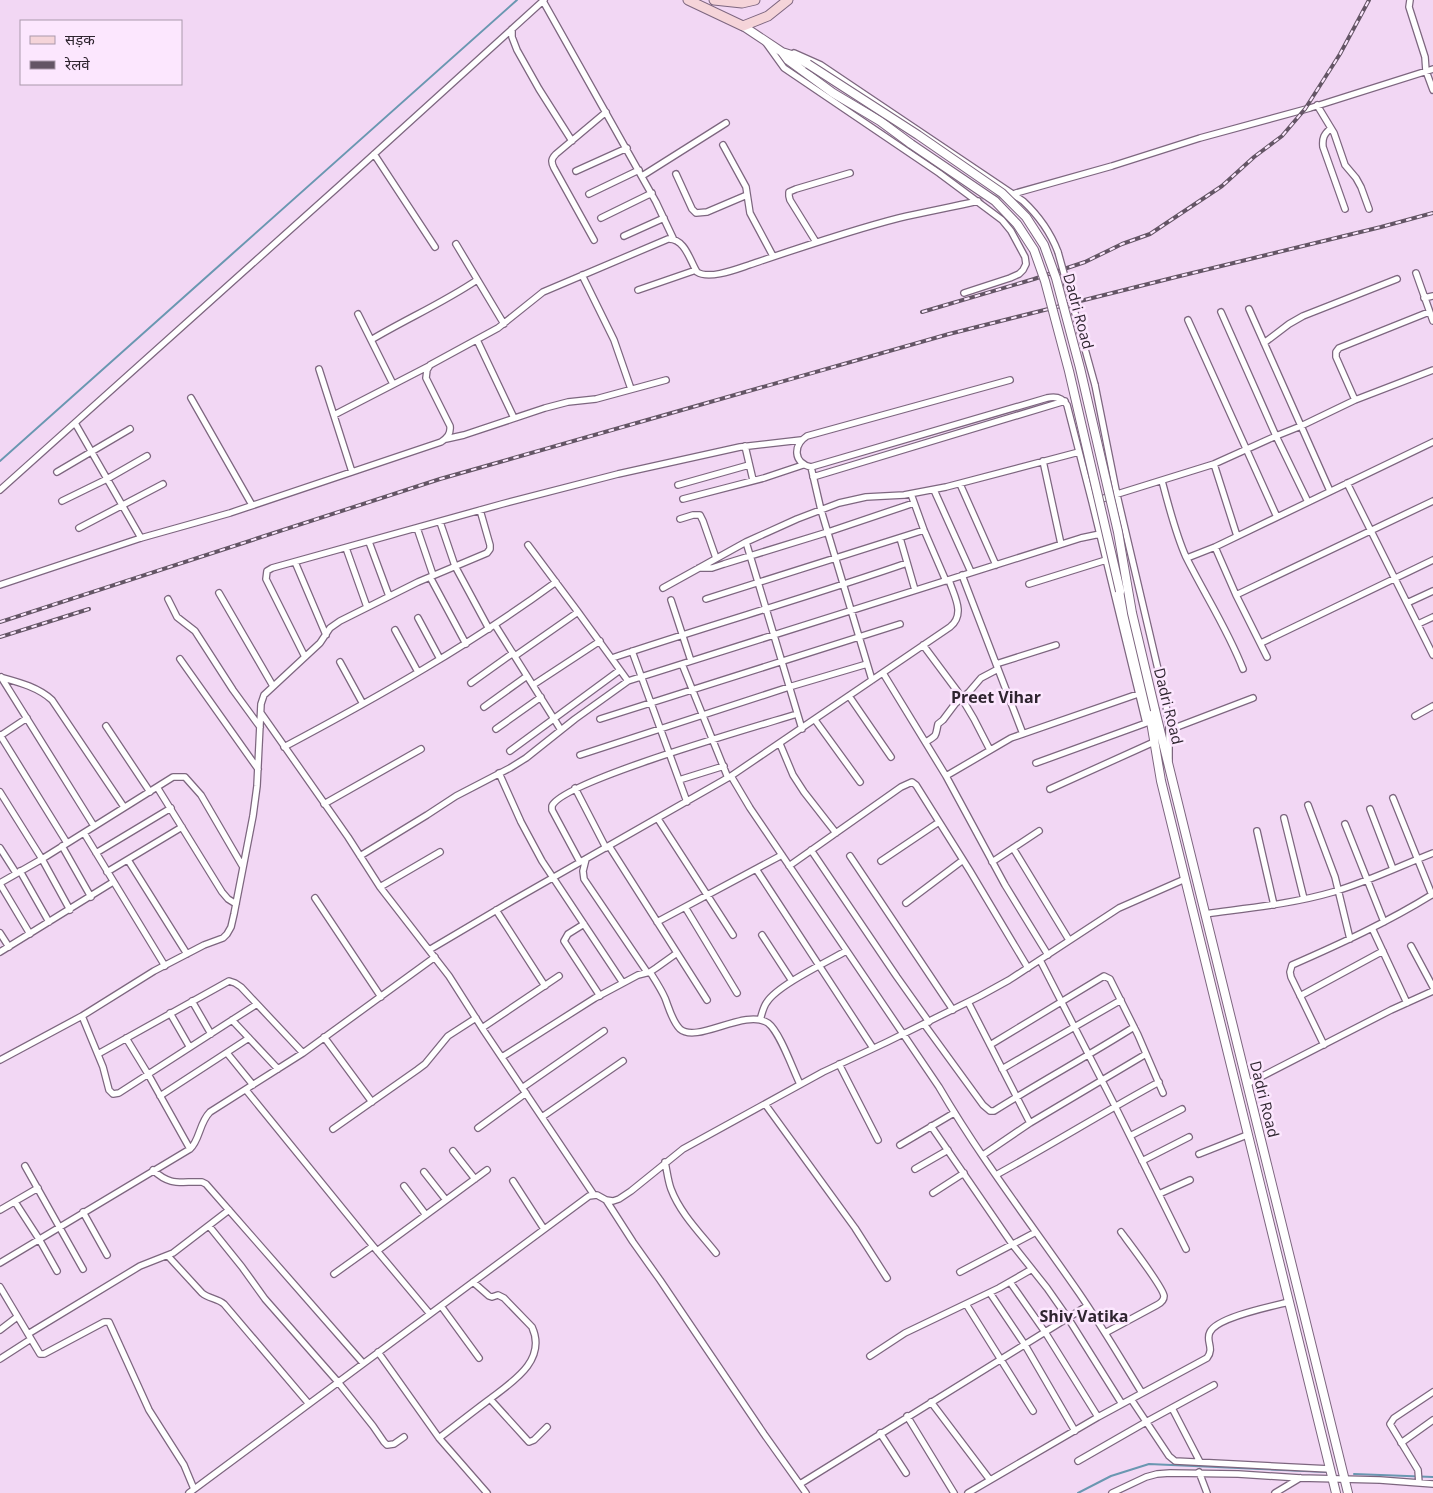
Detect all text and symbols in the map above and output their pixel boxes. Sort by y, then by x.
legend [20,20,182,85]
text: सड़क [65,29,95,49]
text: रेलवे [64,54,90,74]
street label: Dadri Road [1059,271,1099,351]
street label: Dadri Road [1150,666,1188,746]
district label: Preet Vihar [951,686,1041,708]
street label: Dadri Road [1246,1059,1284,1139]
district label: Shiv Vatika [1040,1305,1128,1327]

